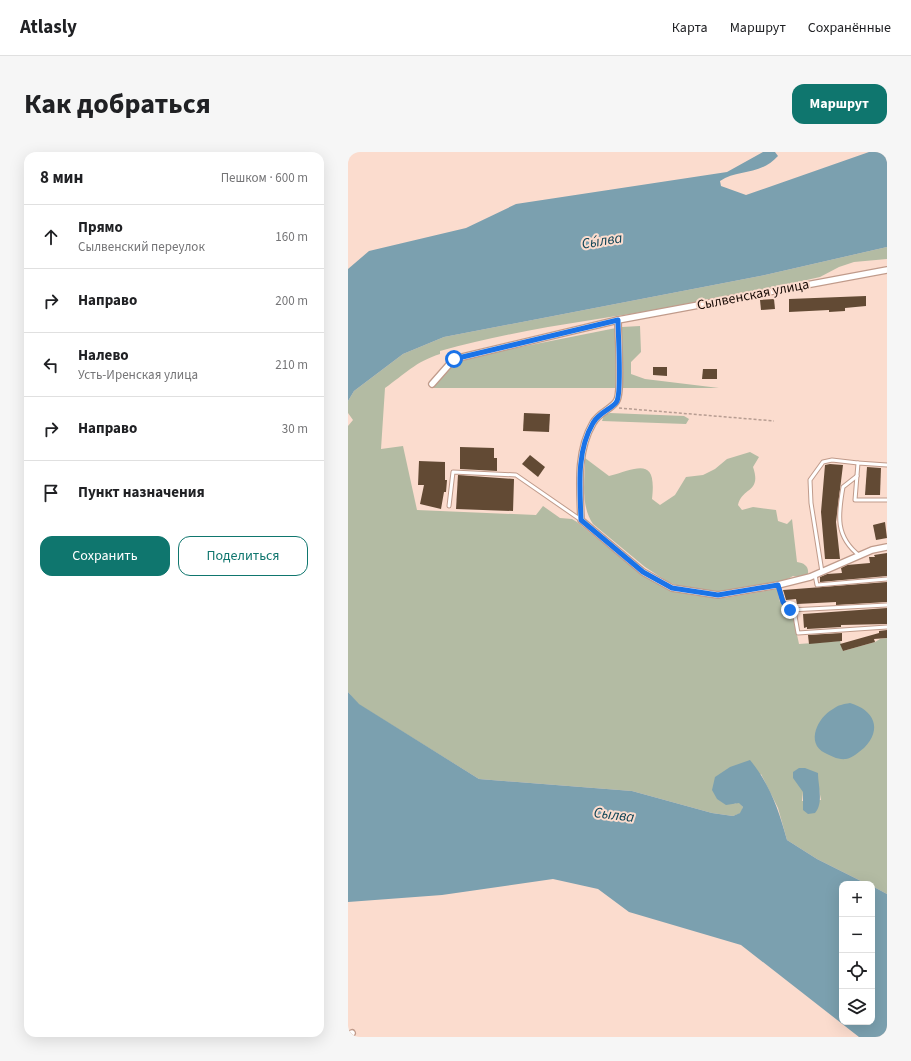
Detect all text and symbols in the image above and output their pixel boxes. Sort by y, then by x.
text: Atlasly [20,14,77,41]
text: Карта [672,18,708,38]
text: Маршрут [730,18,786,38]
text: Сохранённые [808,18,891,38]
text: Как добраться [24,84,211,124]
button: Маршрут [792,84,887,124]
text: 8 мин [40,166,83,190]
text: Пешком · 600 m [221,169,308,187]
text: Прямо [78,217,123,238]
icon: ahead [40,226,62,248]
water label: Сы́лва [580,227,624,255]
text: 160 m [275,228,308,246]
text: Сылвенский переулок [78,238,205,256]
street label: Сылвенская улица [695,274,811,316]
icon: right [40,290,62,312]
text: Направо [78,290,137,311]
text: 200 m [275,292,308,310]
text: Налево [78,345,129,366]
route start [445,350,463,368]
icon: left [40,354,62,376]
text: 210 m [275,356,308,374]
text: Усть-Иренская улица [78,366,198,384]
icon: right [40,418,62,440]
text: Направо [78,418,137,439]
text: 30 m [282,420,308,438]
icon: arrive [40,482,62,504]
text: Пункт назначения [78,482,205,503]
button: Сохранить [40,536,170,576]
button: Поделиться [178,536,308,576]
route end [781,601,799,619]
water label: Сылва [592,802,636,828]
map controls [839,881,875,1025]
button: + [839,881,875,917]
button: − [839,917,875,953]
button: locate [839,953,875,989]
button: layers [839,989,875,1025]

